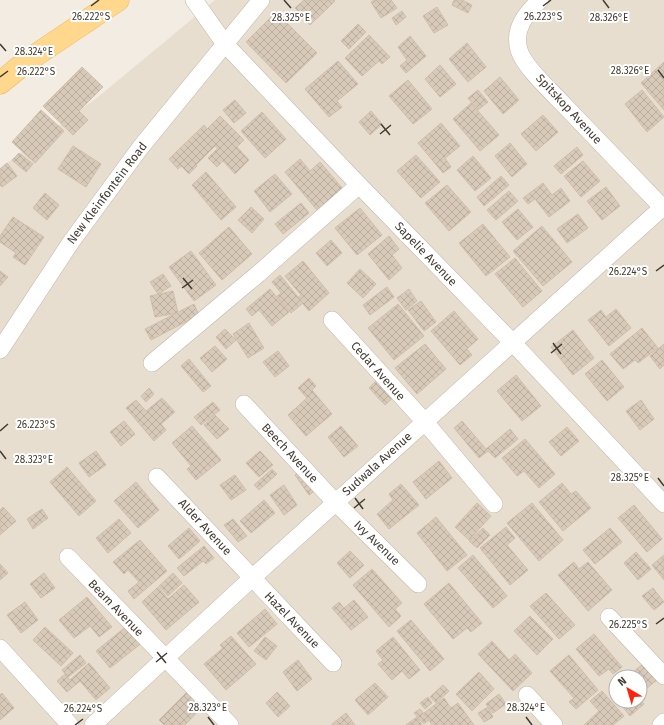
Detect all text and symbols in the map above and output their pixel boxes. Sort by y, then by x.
text: 26.222°S [72,11,111,23]
text: 26.223°S [524,11,563,23]
text: 28.325°E [272,12,310,24]
text: 28.326°E [590,12,628,24]
text: 28.324°E [15,46,53,58]
text: 28.326°E [611,65,649,77]
text: 26.222°S [17,66,56,78]
street label: Spitskop Avenue [533,71,605,147]
street label: New Kleinfontein Road [64,139,150,247]
street label: Sapelie Avenue [392,219,460,289]
text: 26.224°S [609,266,648,278]
street label: Cedar Avenue [348,339,408,403]
text: 26.223°S [17,419,56,431]
street label: Beech Avenue [259,420,321,486]
street label: Sudwala Avenue [339,429,415,499]
text: 28.323°E [15,454,53,466]
text: 28.325°E [611,472,649,484]
street label: Alder Avenue [175,496,235,558]
street label: Ivy Avenue [351,518,403,568]
street label: Beam Avenue [85,577,147,639]
street label: Hazel Avenue [262,589,322,651]
text: 26.225°S [609,619,648,631]
north arrow [608,669,648,709]
text: N [615,674,629,689]
text: 28.323°E [189,702,227,714]
text: 28.324°E [507,702,545,714]
text: 26.224°S [64,703,103,715]

